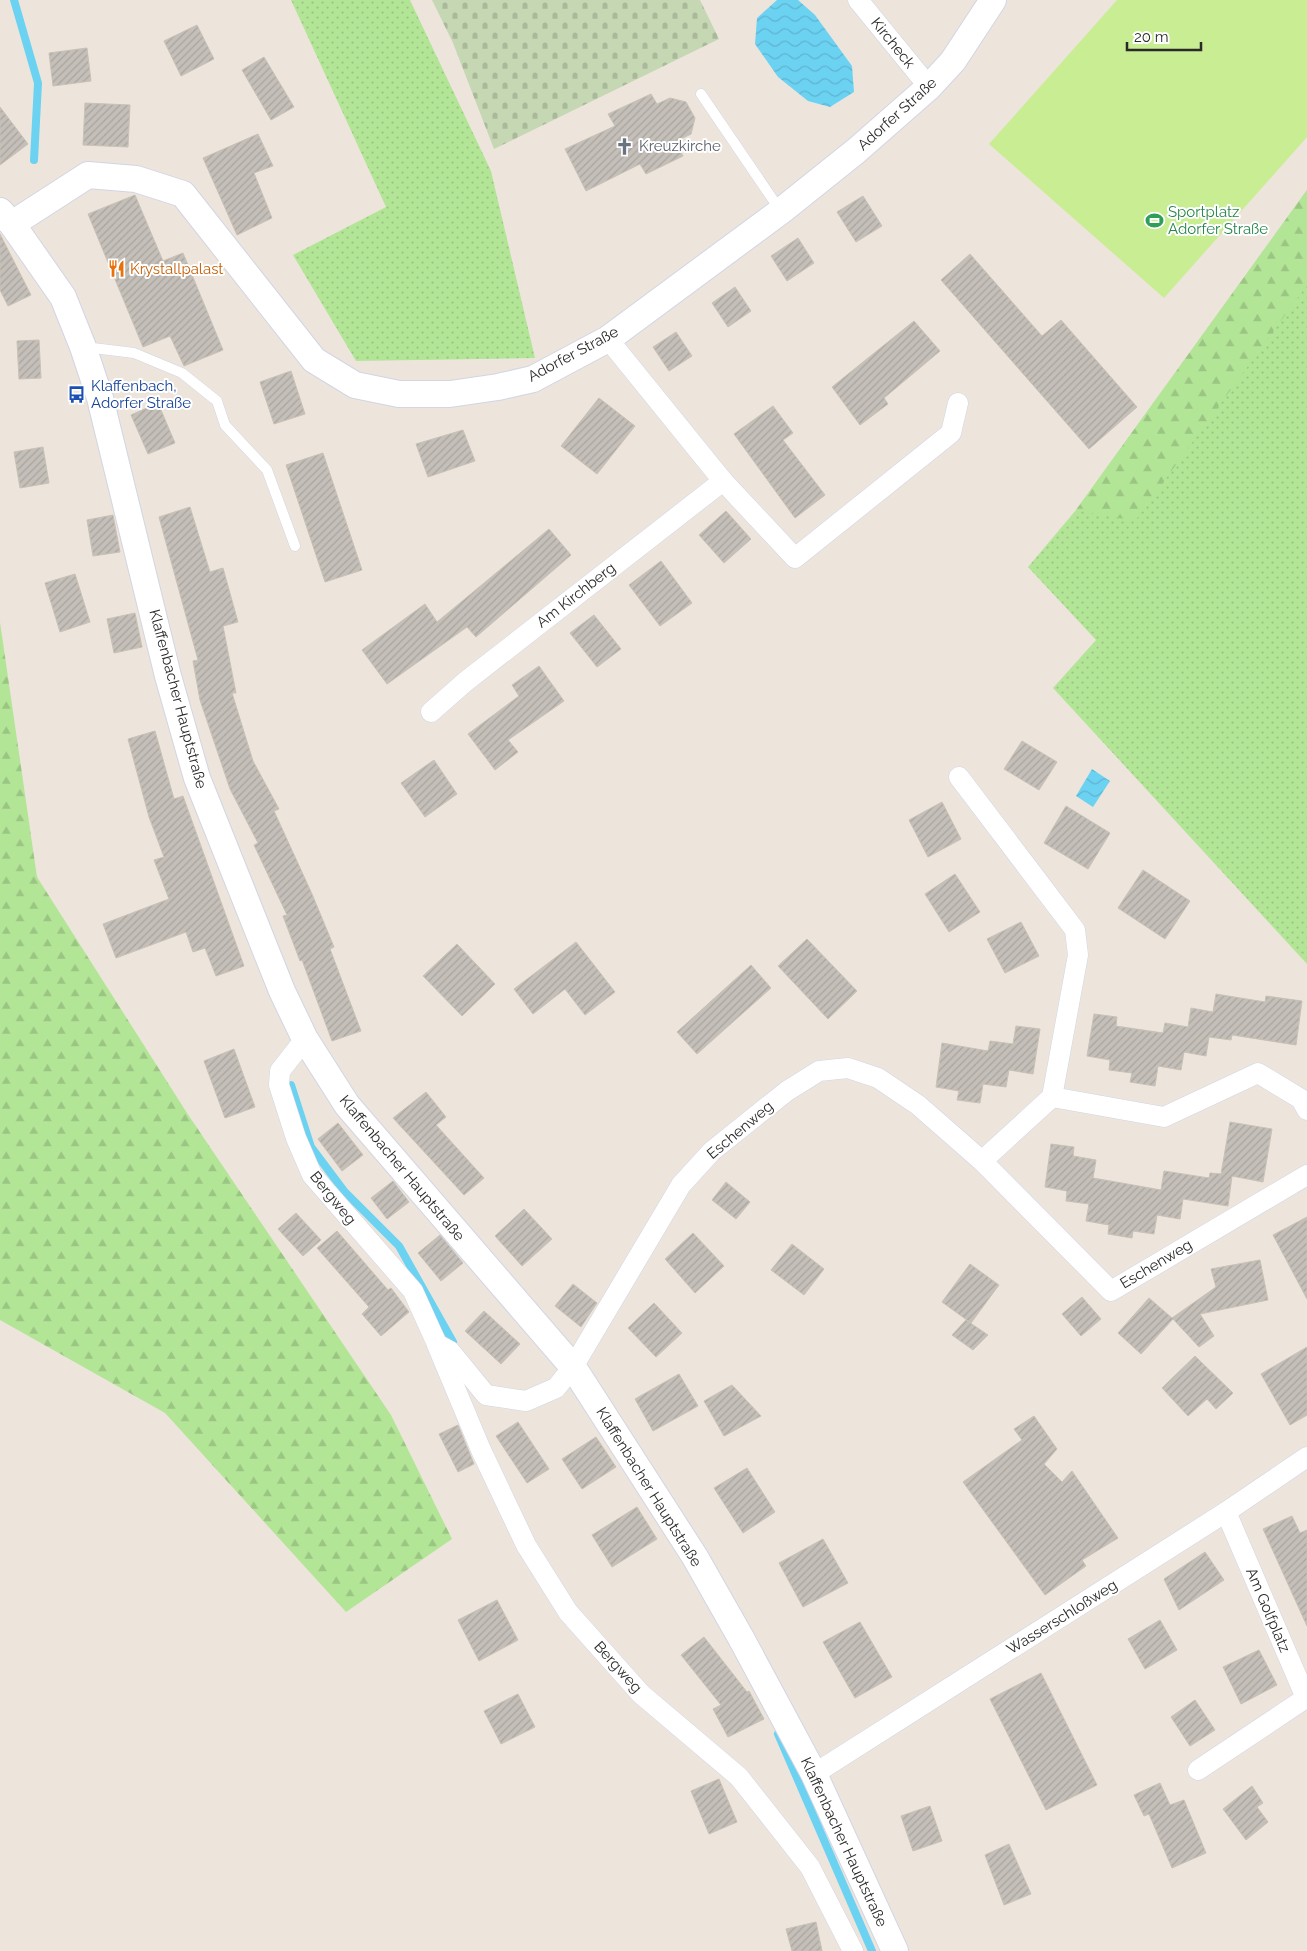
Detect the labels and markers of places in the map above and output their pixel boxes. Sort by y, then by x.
church icon: Kreuzkirche [615,136,635,156]
place label: Kreuzkirche [639,137,721,155]
place label: Sportplatz Adorfer Straße [1168,203,1268,238]
sports icon: Sportplatz Adorfer Straße [1144,211,1164,231]
restaurant icon: Krystallpalast [106,259,126,279]
place label: Krystallpalast [130,260,223,278]
place label: Klaffenbach, Adorfer Straße [91,377,191,412]
bus stop icon: Klaffenbach, Adorfer Straße [67,385,87,405]

